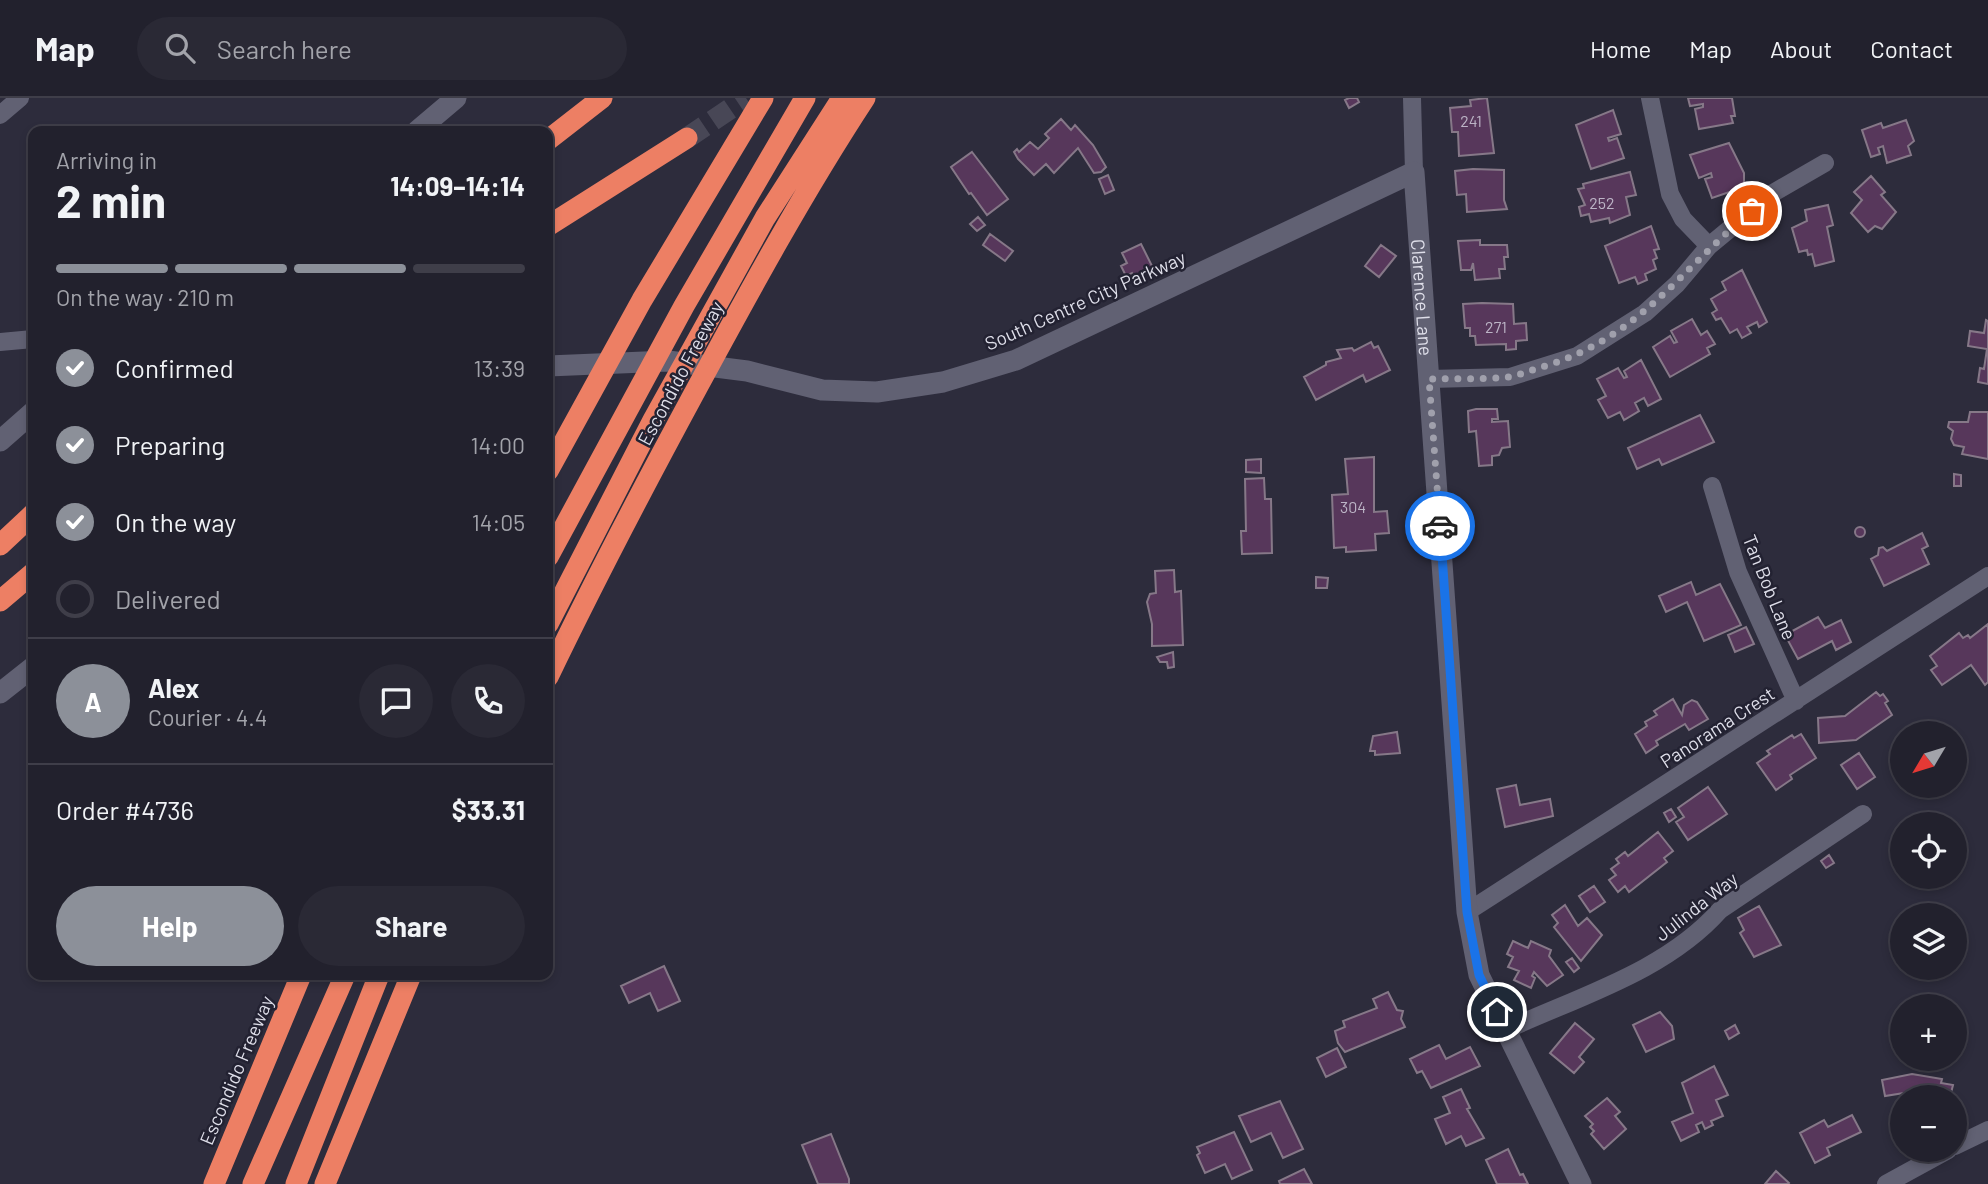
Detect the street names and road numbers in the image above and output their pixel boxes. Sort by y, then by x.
street label: Clarence Lane [1407,238,1439,357]
street label: South Centre City Parkway [981,245,1189,355]
street label: Escondido Freeway [632,297,728,449]
street label: Tan Bob Lane [1738,531,1802,643]
street label: Panorama Crest [1656,682,1778,772]
street label: Julinda Way [1650,866,1742,945]
street label: Escondido Freeway [194,992,278,1148]

